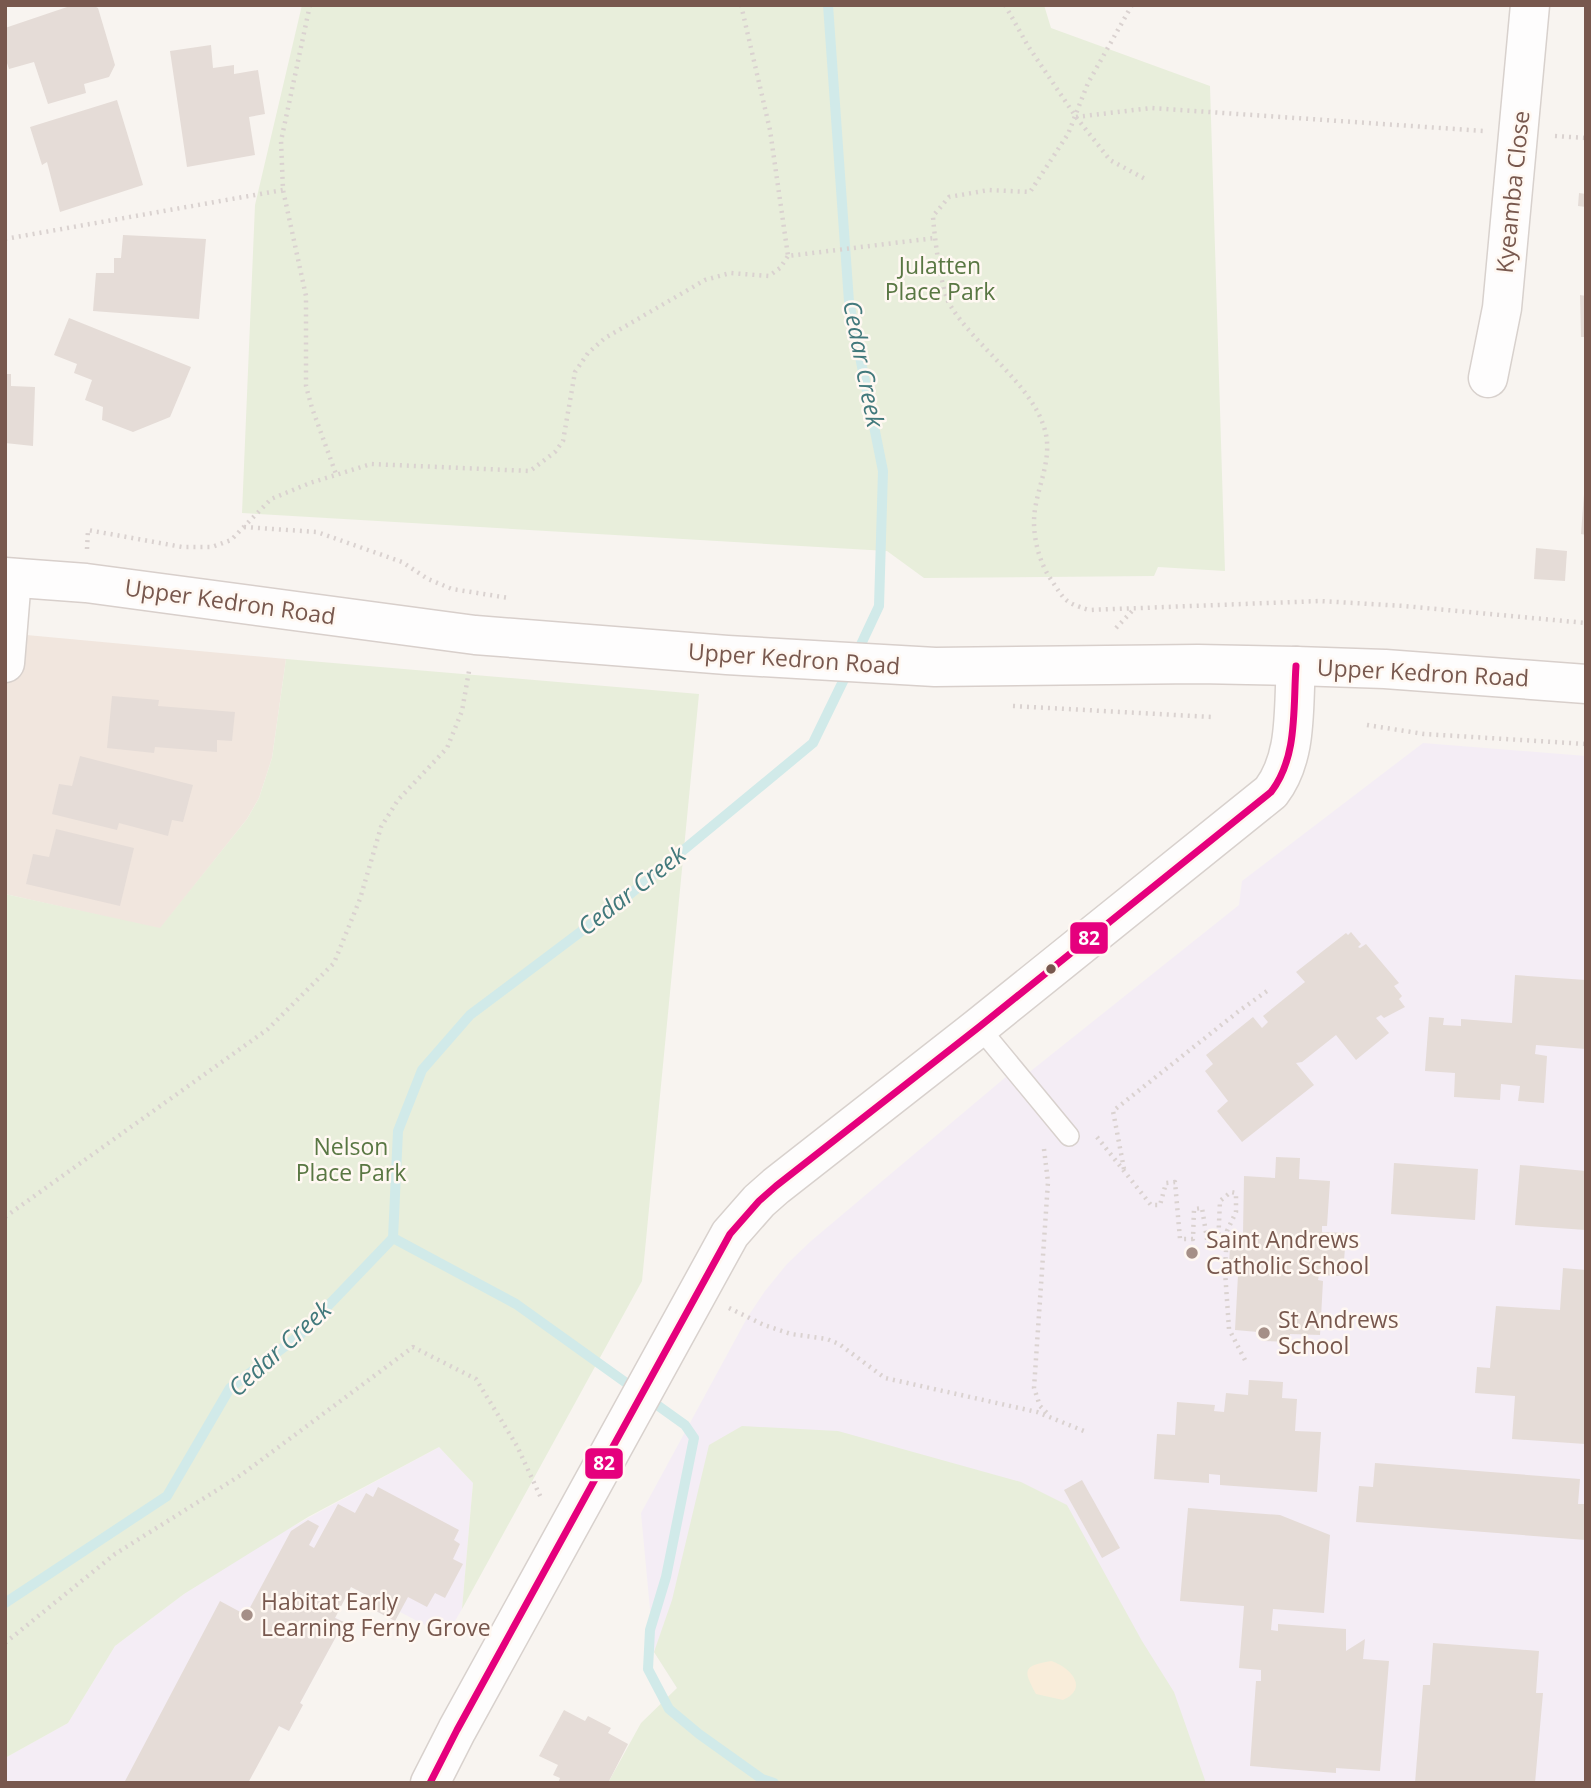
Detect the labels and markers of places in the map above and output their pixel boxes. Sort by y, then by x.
unlabelled marker [1044,962,1058,976]
place label: Saint Andrews Catholic School [1206,1223,1369,1281]
marker: Saint Andrews Catholic School [1184,1245,1200,1261]
place label: St Andrews School [1278,1303,1399,1361]
marker: St Andrews School [1256,1325,1272,1341]
place label: Habitat Early Learning Ferny Grove [261,1585,491,1643]
marker: Habitat Early Learning Ferny Grove [239,1607,255,1623]

